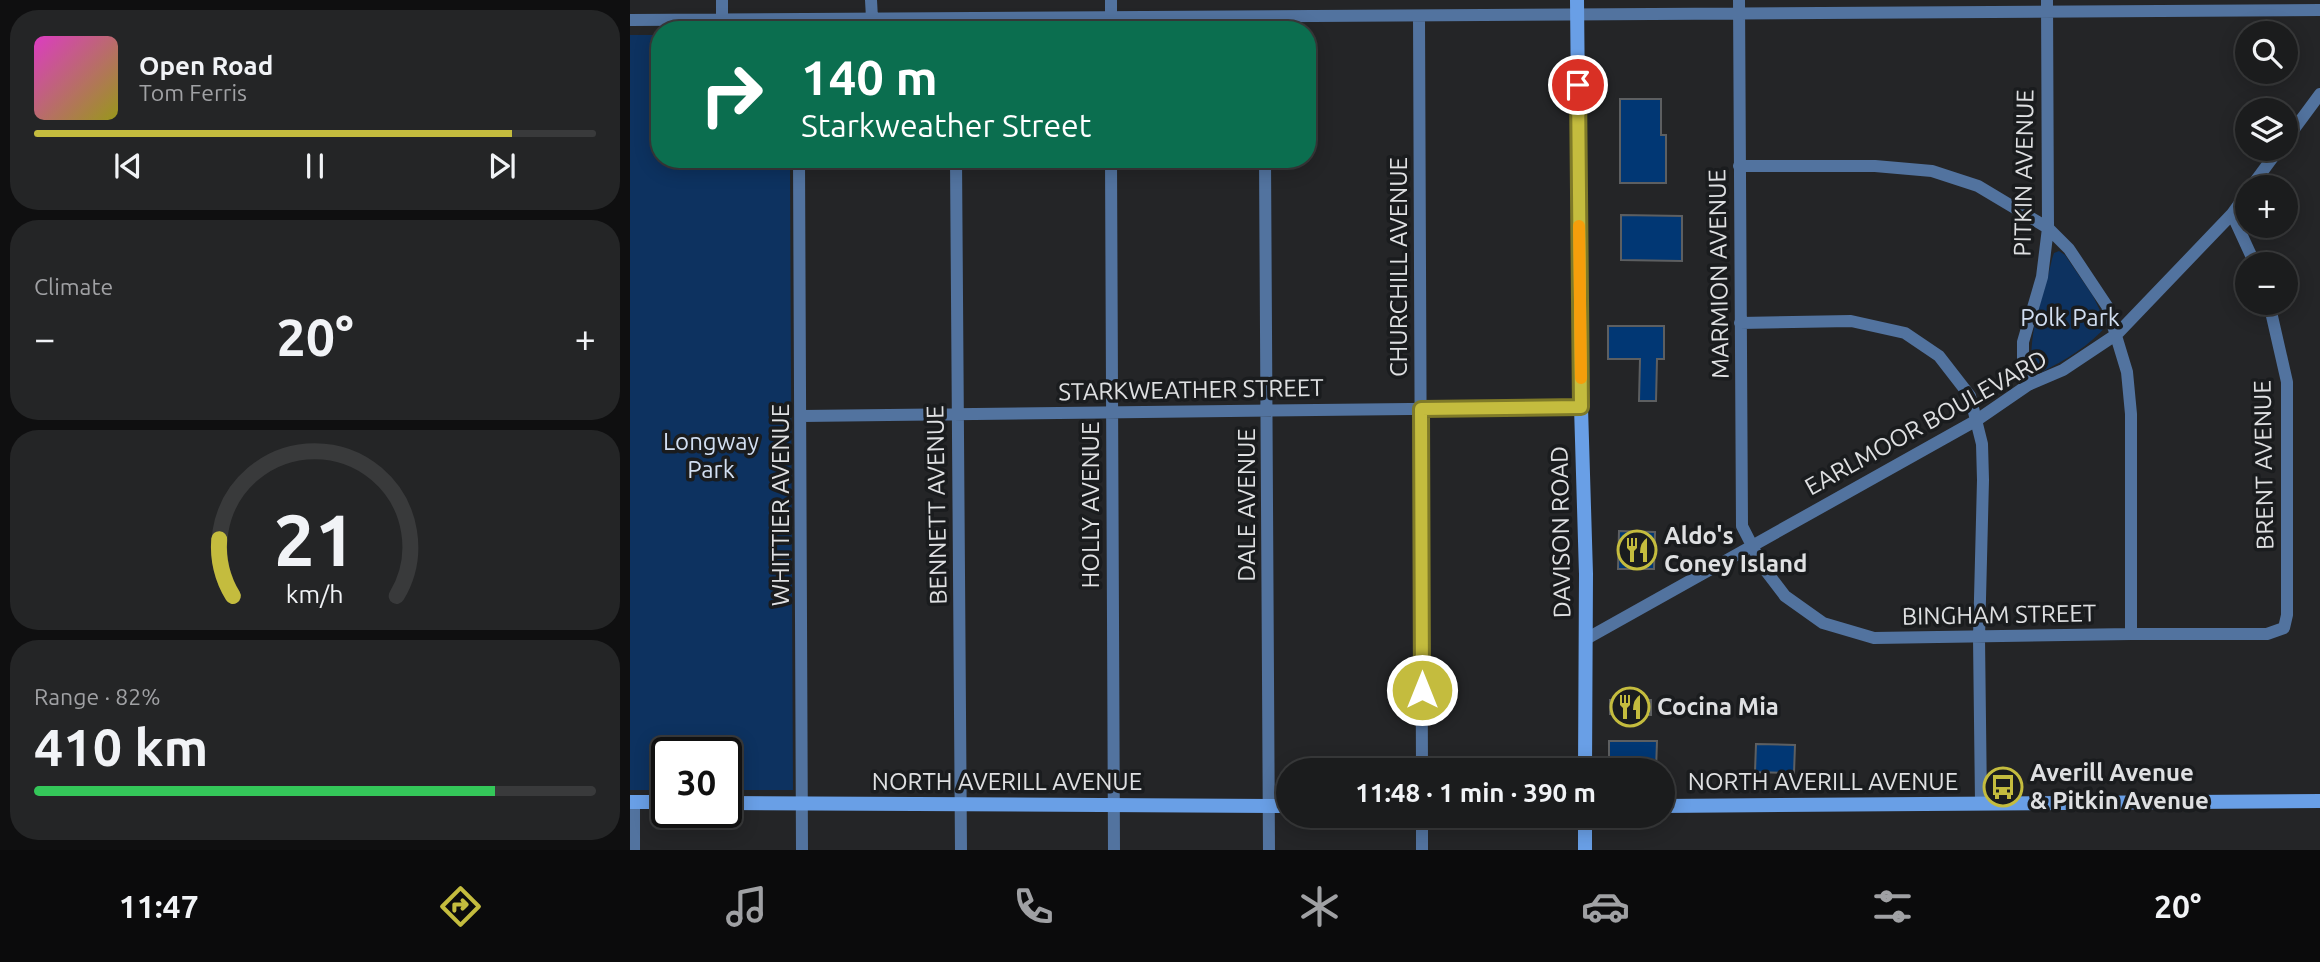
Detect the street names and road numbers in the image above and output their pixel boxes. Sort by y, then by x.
street label: PITKIN AVENUE [2009,89,2038,257]
street label: CHURCHILL AVENUE [1385,157,1412,377]
street label: MARMION AVENUE [1703,169,1734,379]
street label: EARLMOOR BOULEVARD [1800,345,2052,500]
street label: STARKWEATHER STREET [1058,374,1324,405]
street label: BRENT AVENUE [2249,380,2278,550]
street label: WHITTIER AVENUE [767,404,794,606]
street label: BENNETT AVENUE [921,405,952,605]
street label: HOLLY AVENUE [1077,422,1104,588]
street label: DALE AVENUE [1233,428,1260,582]
street label: DAVISON ROAD [1545,446,1576,618]
street label: BINGHAM STREET [1902,599,2096,630]
street label: NORTH AVERILL AVENUE [872,768,1142,795]
street label: NORTH AVERILL AVENUE [1688,768,1958,795]

